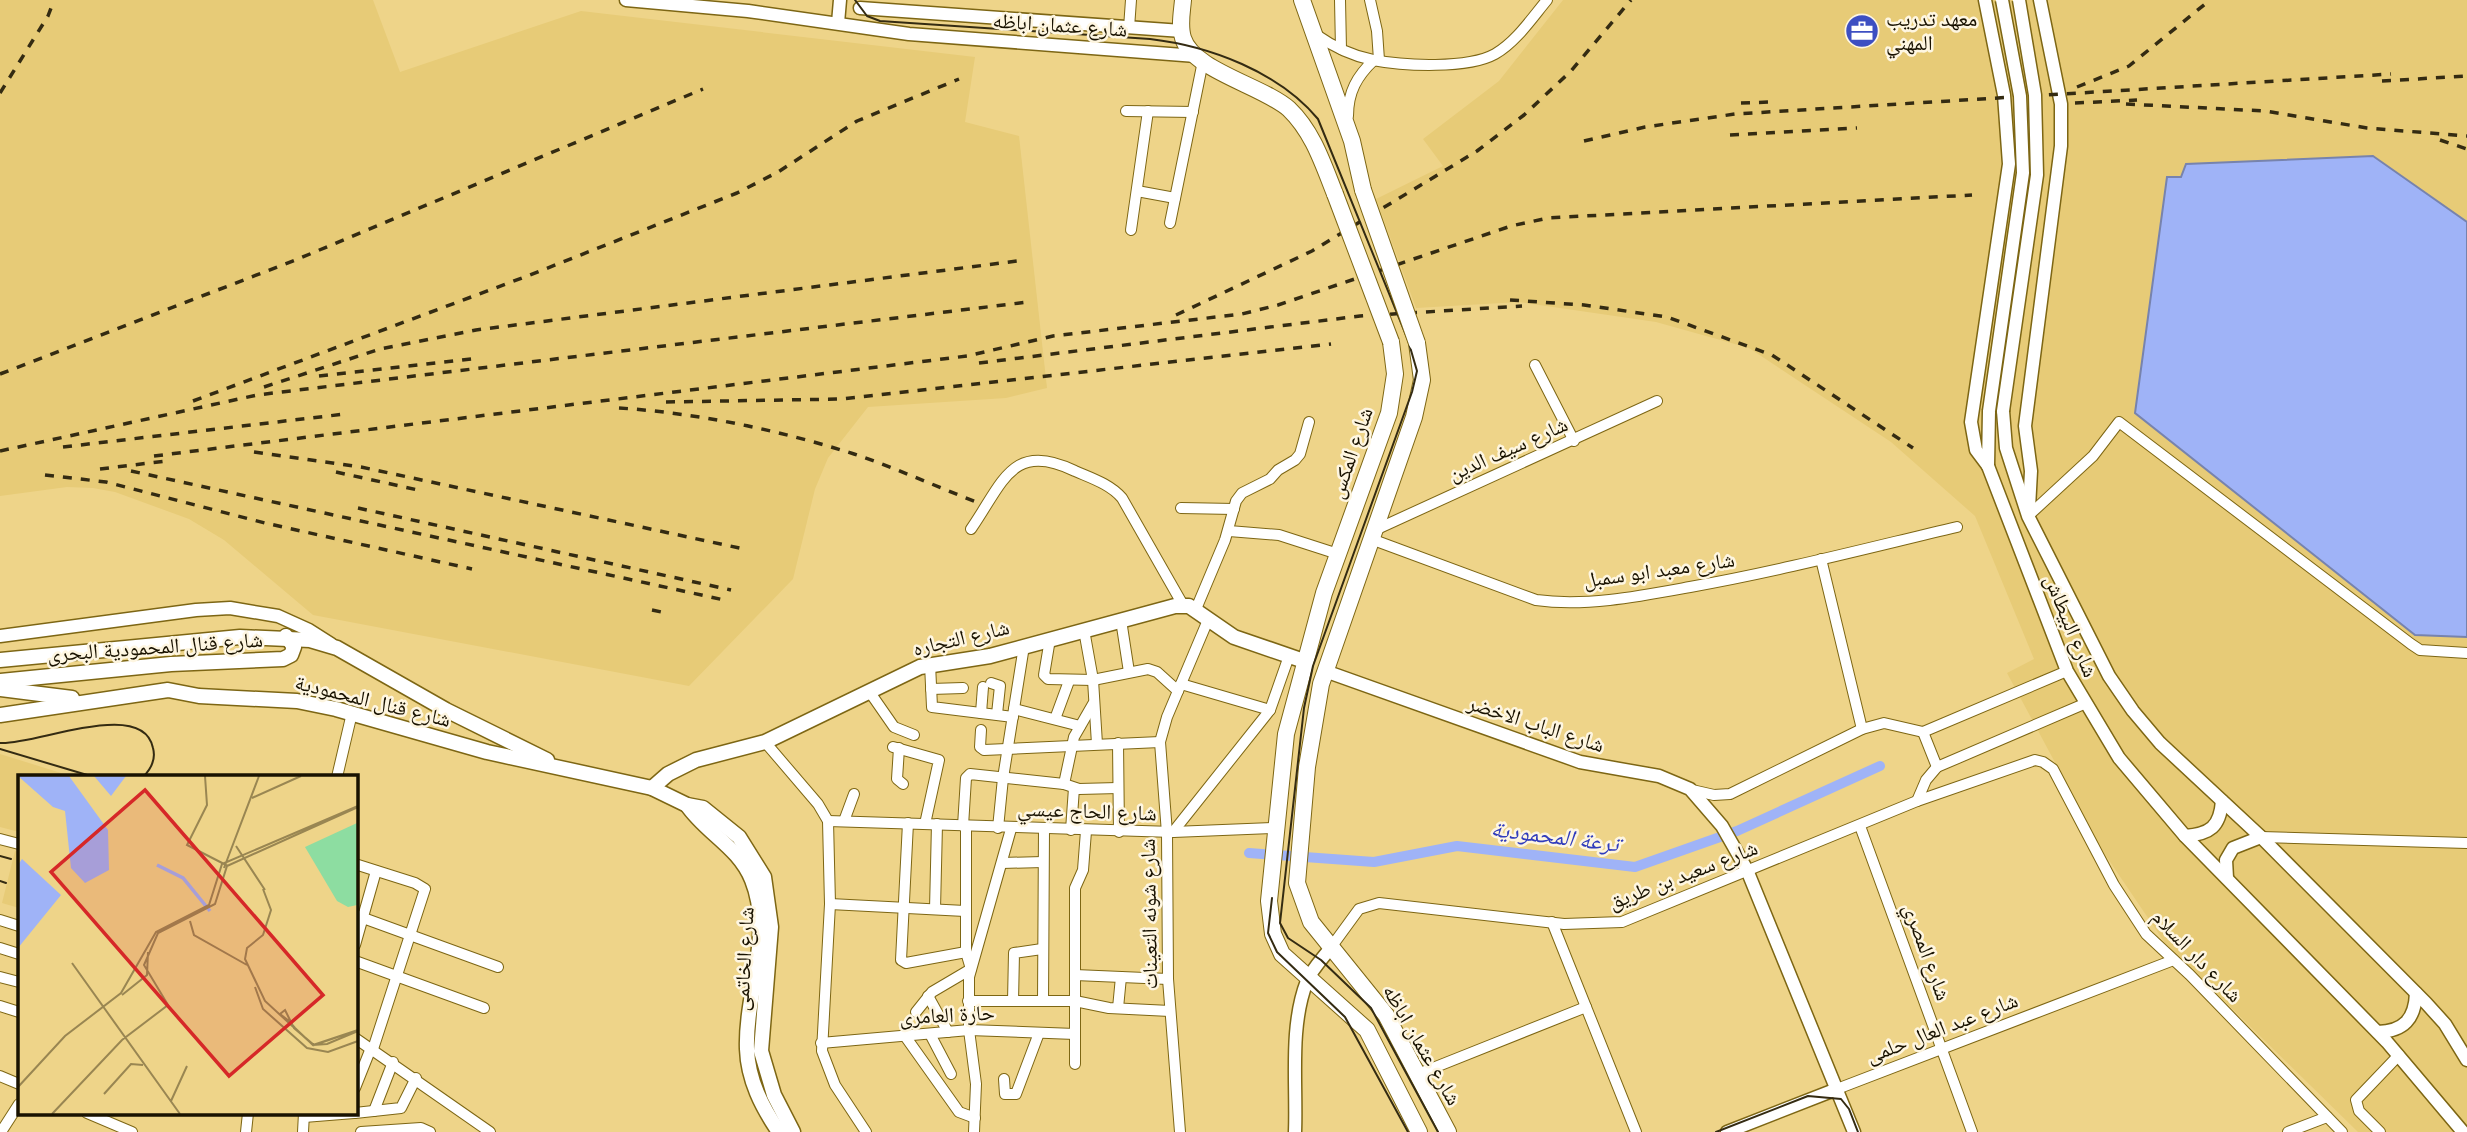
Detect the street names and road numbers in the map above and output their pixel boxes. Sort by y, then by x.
street label: شارع عثمان اباظه [992,7,1128,43]
street label: شارع المكس [1323,404,1379,502]
street label: شارع سيف الدين [1444,411,1572,487]
street label: شارع معبد ابو سمبل [1582,547,1736,593]
street label: شارع البيطاش [2039,571,2103,681]
street label: شارع التجاره [910,614,1012,662]
street label: شارع قنال المحمودية البحرى [46,626,264,668]
street label: شارع قنال المحمودية [292,669,454,733]
street label: شارع الباب الاخضر [1463,689,1608,758]
street label: شارع الحاج عيسي [1017,796,1157,830]
street label: شارع سعيد بن طريق [1605,835,1761,915]
street label: شارع شونه التعينات [1135,838,1163,990]
street label: شارع المصري [1894,900,1957,1005]
street label: شارع دار السلام [2146,904,2248,1009]
street label: شارع الخاتمى [728,906,760,1012]
street label: شارع عثمان اباظه [1377,980,1467,1110]
street label: شارع عبد العال حلمى [1862,987,2022,1069]
street label: حارة العامرى [899,1000,995,1029]

